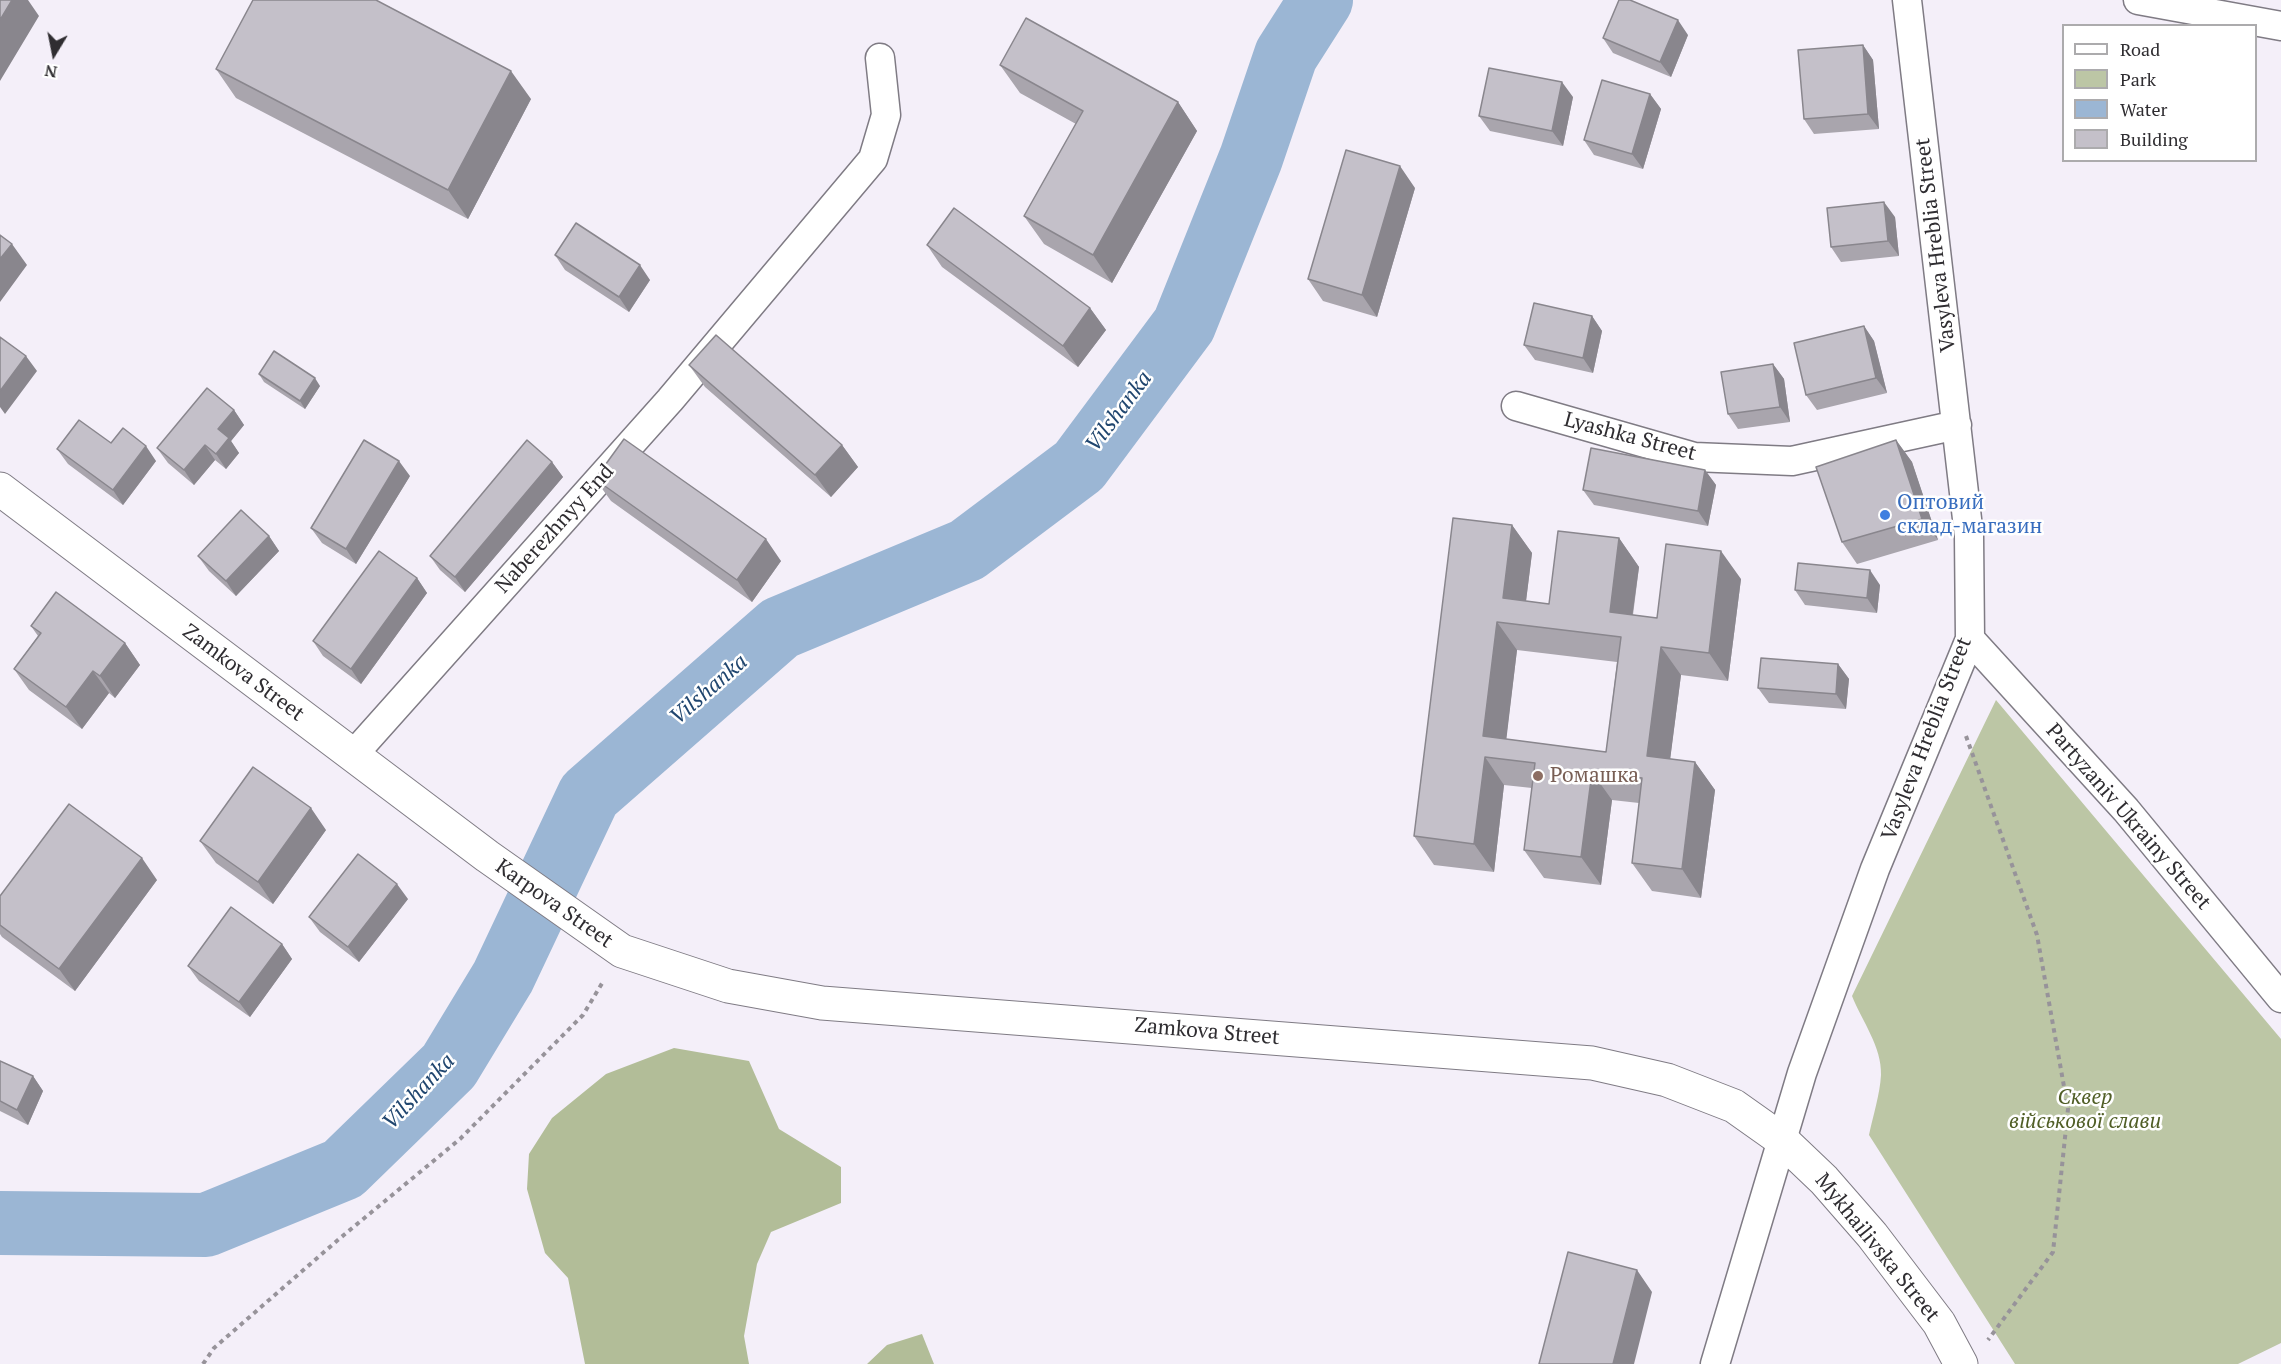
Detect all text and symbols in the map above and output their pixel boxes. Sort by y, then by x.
north arrow [24,24,84,84]
legend [2062,24,2257,162]
text: Road [2120,37,2160,61]
text: N [43,60,59,84]
text: Park [2120,67,2156,91]
text: Water [2120,97,2167,121]
text: Building [2120,127,2188,151]
street label: Vasyleva Hreblia Street [1910,136,1962,354]
water label: Vilshanka [1080,366,1158,458]
street label: Lyashka Street [1561,407,1699,467]
street label: Naberezhnyy End [491,459,619,599]
place label: Оптовий склад-магазин [1897,490,2042,540]
marker: Оптовий склад-магазин [1878,508,1892,522]
street label: Zamkova Street [177,619,309,727]
street label: Vasyleva Hreblia Street [1877,634,1977,844]
water label: Vilshanka [665,649,753,731]
street label: Partyzaniv Ukrainy Street [2040,719,2216,915]
place label: Ромашка [1550,763,1639,789]
marker: Ромашка [1531,769,1545,783]
street label: Karpova Street [490,854,618,954]
street label: Zamkova Street [1133,1013,1281,1051]
water label: Vilshanka [377,1049,461,1135]
park label: Сквер військової слави [2009,1085,2161,1135]
street label: Mykhailivska Street [1809,1169,1945,1327]

